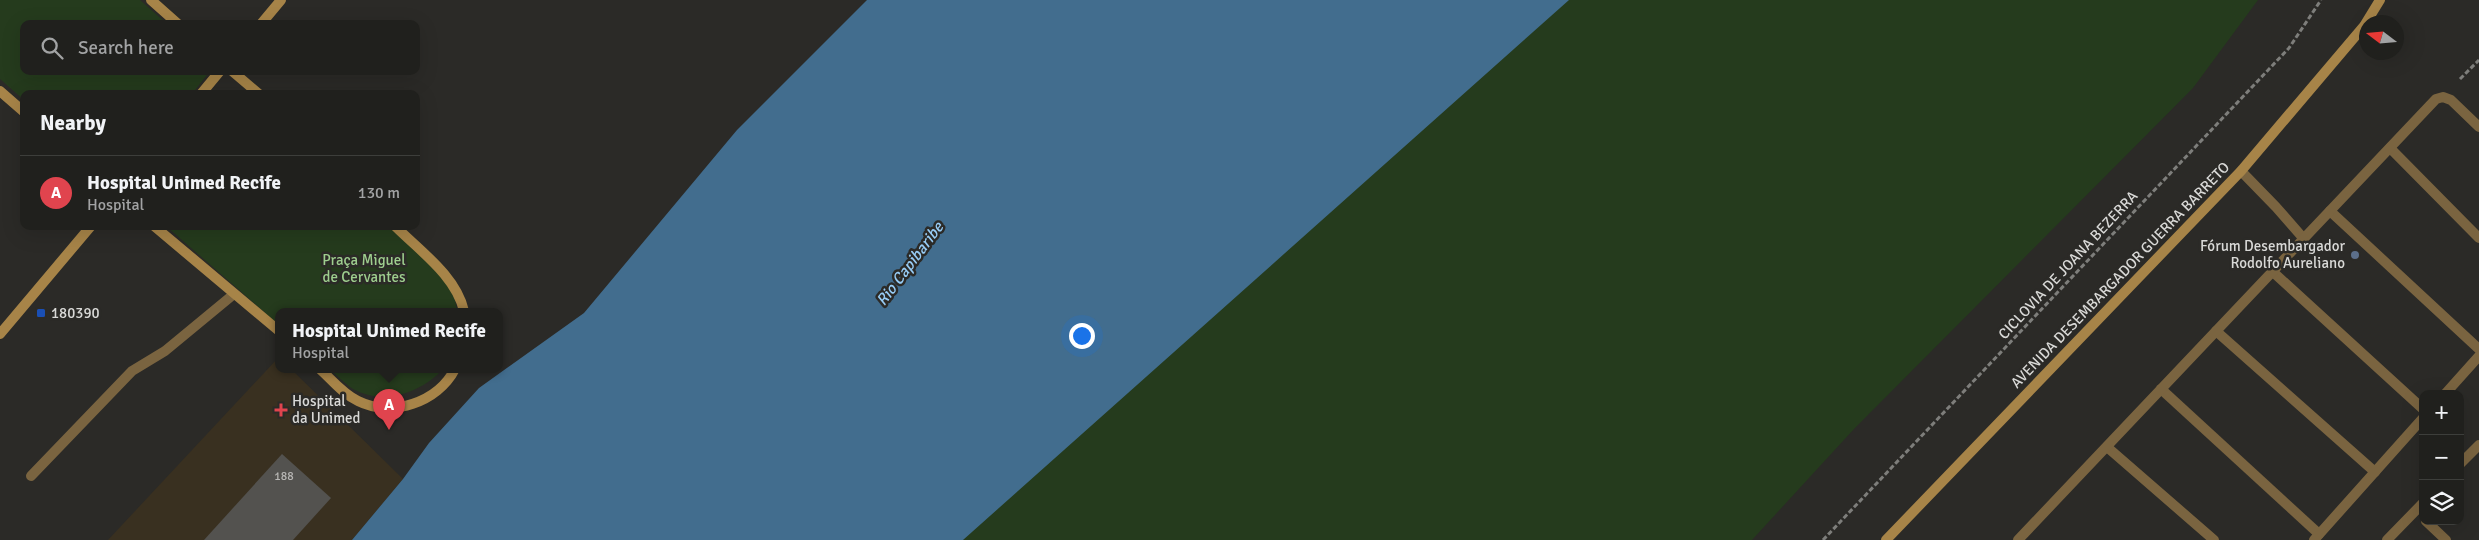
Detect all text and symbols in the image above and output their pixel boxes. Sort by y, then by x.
north arrow [2359,15,2404,60]
search box [20,20,420,75]
icon: search [38,34,66,62]
text: Search here [78,36,174,60]
text: Nearby [40,110,106,136]
street label: AVENIDA DESEMBARGADOR GUERRA BARRETO [2007,158,2233,392]
text: Hospital Unimed Recife [87,171,281,195]
text: A [51,183,61,203]
text: 130 m [358,183,400,203]
street label: CICLOVIA DE JOANA BEZERRA [1994,187,2142,343]
text: Hospital [87,195,144,215]
water label: Rio Capibaribe [872,217,949,310]
place label: Fórum Desembargador Rodolfo Aureliano [2200,237,2345,272]
marker: Fórum Desembargador Rodolfo Aureliano [2349,249,2361,261]
park label: Praça Miguel de Cervantes [322,251,406,286]
place label: 180390 [51,304,100,322]
marker: 180390 [35,307,47,319]
popup [275,308,503,373]
text: Hospital Unimed Recife [292,319,486,343]
your location [1069,323,1095,349]
text: Hospital [292,343,349,363]
pin: A [373,389,405,430]
map controls [2419,390,2464,525]
button: + [2419,390,2464,435]
place label: Hospital da Unimed [292,392,361,427]
marker: Hospital da Unimed [274,403,288,417]
button: − [2419,435,2464,480]
house number: 188 [274,469,294,484]
button: layers [2419,480,2464,525]

